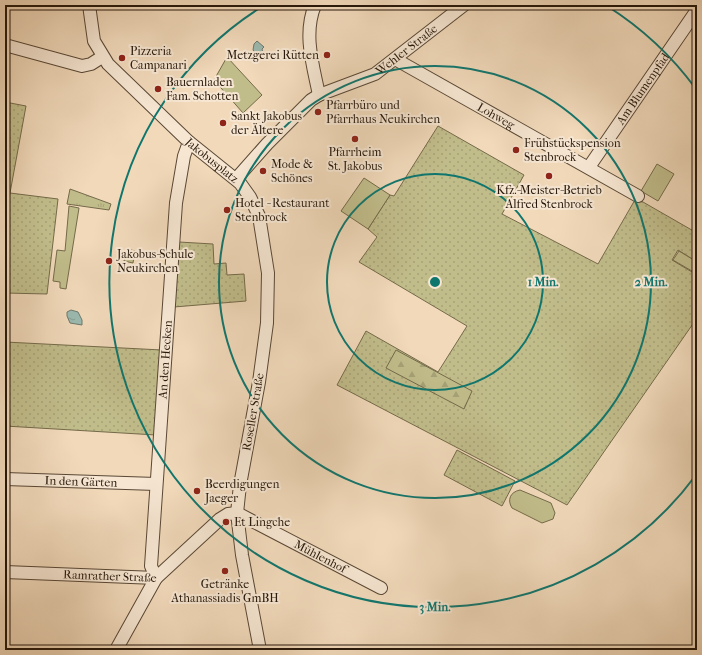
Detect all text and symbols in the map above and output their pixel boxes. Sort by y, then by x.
street label: Wehler Straße [372,21,440,79]
place label: Pizzeria Campanari [130,44,187,72]
place label: Metzgerei Rütten [226,48,319,62]
marker: Metzgerei Rütten [322,50,332,60]
street label: Am Blumenpfad [613,50,673,128]
marker: Pizzeria Campanari [117,53,127,63]
place label: Bauernladen Fam. Schotten [166,75,238,103]
marker: Bauernladen Fam. Schotten [153,84,163,94]
place label: Pfarrbüro und Pfarrhaus Neukirchen [326,98,440,126]
street label: Lohweg [475,100,518,132]
marker: Pfarrbüro und Pfarrhaus Neukirchen [313,107,323,117]
place label: Sankt Jakobus der Ältere [231,109,303,137]
marker: Sankt Jakobus der Ältere [218,118,228,128]
street label: Jakobusplatz [181,134,242,186]
marker: Pfarrheim St. Jakobus [350,134,360,144]
place label: Frühstückspension Stenbrock [524,136,621,164]
place label: Pfarrheim St. Jakobus [328,145,383,173]
marker: Frühstückspension Stenbrock [511,145,521,155]
place label: Mode & Schönes [271,157,313,185]
marker: Mode & Schönes [258,166,268,176]
marker: Kfz.-Meister-Betrieb Alfred Stenbrock [544,171,554,181]
place label: Kfz.-Meister-Betrieb Alfred Stenbrock [496,183,602,211]
place label: Hotel - Restaurant Stenbrock [235,196,330,224]
marker: Hotel - Restaurant Stenbrock [222,205,232,215]
place label: Jakobus-Schule Neukirchen [116,247,193,275]
marker: Jakobus-Schule Neukirchen [104,256,114,266]
centre of rings [428,275,442,289]
text: 1 Min. [528,275,559,289]
text: 2 Min. [635,275,668,289]
street label: An den Hecken [155,320,175,400]
street label: Roseller Straße [239,372,267,452]
street label: In den Gärten [44,473,118,490]
place label: Beerdigungen Jaeger [204,477,279,505]
marker: Beerdigungen Jaeger [192,486,202,496]
place label: Et Lingche [234,515,290,529]
marker: Et Lingche [221,517,231,527]
street label: Mühlenhof [292,537,352,577]
marker: Getränke Athanassiadis GmBH [220,566,230,576]
street label: Ramrather Straße [63,567,157,585]
place label: Getränke Athanassiadis GmBH [170,577,279,605]
text: 3 Min. [419,600,451,615]

